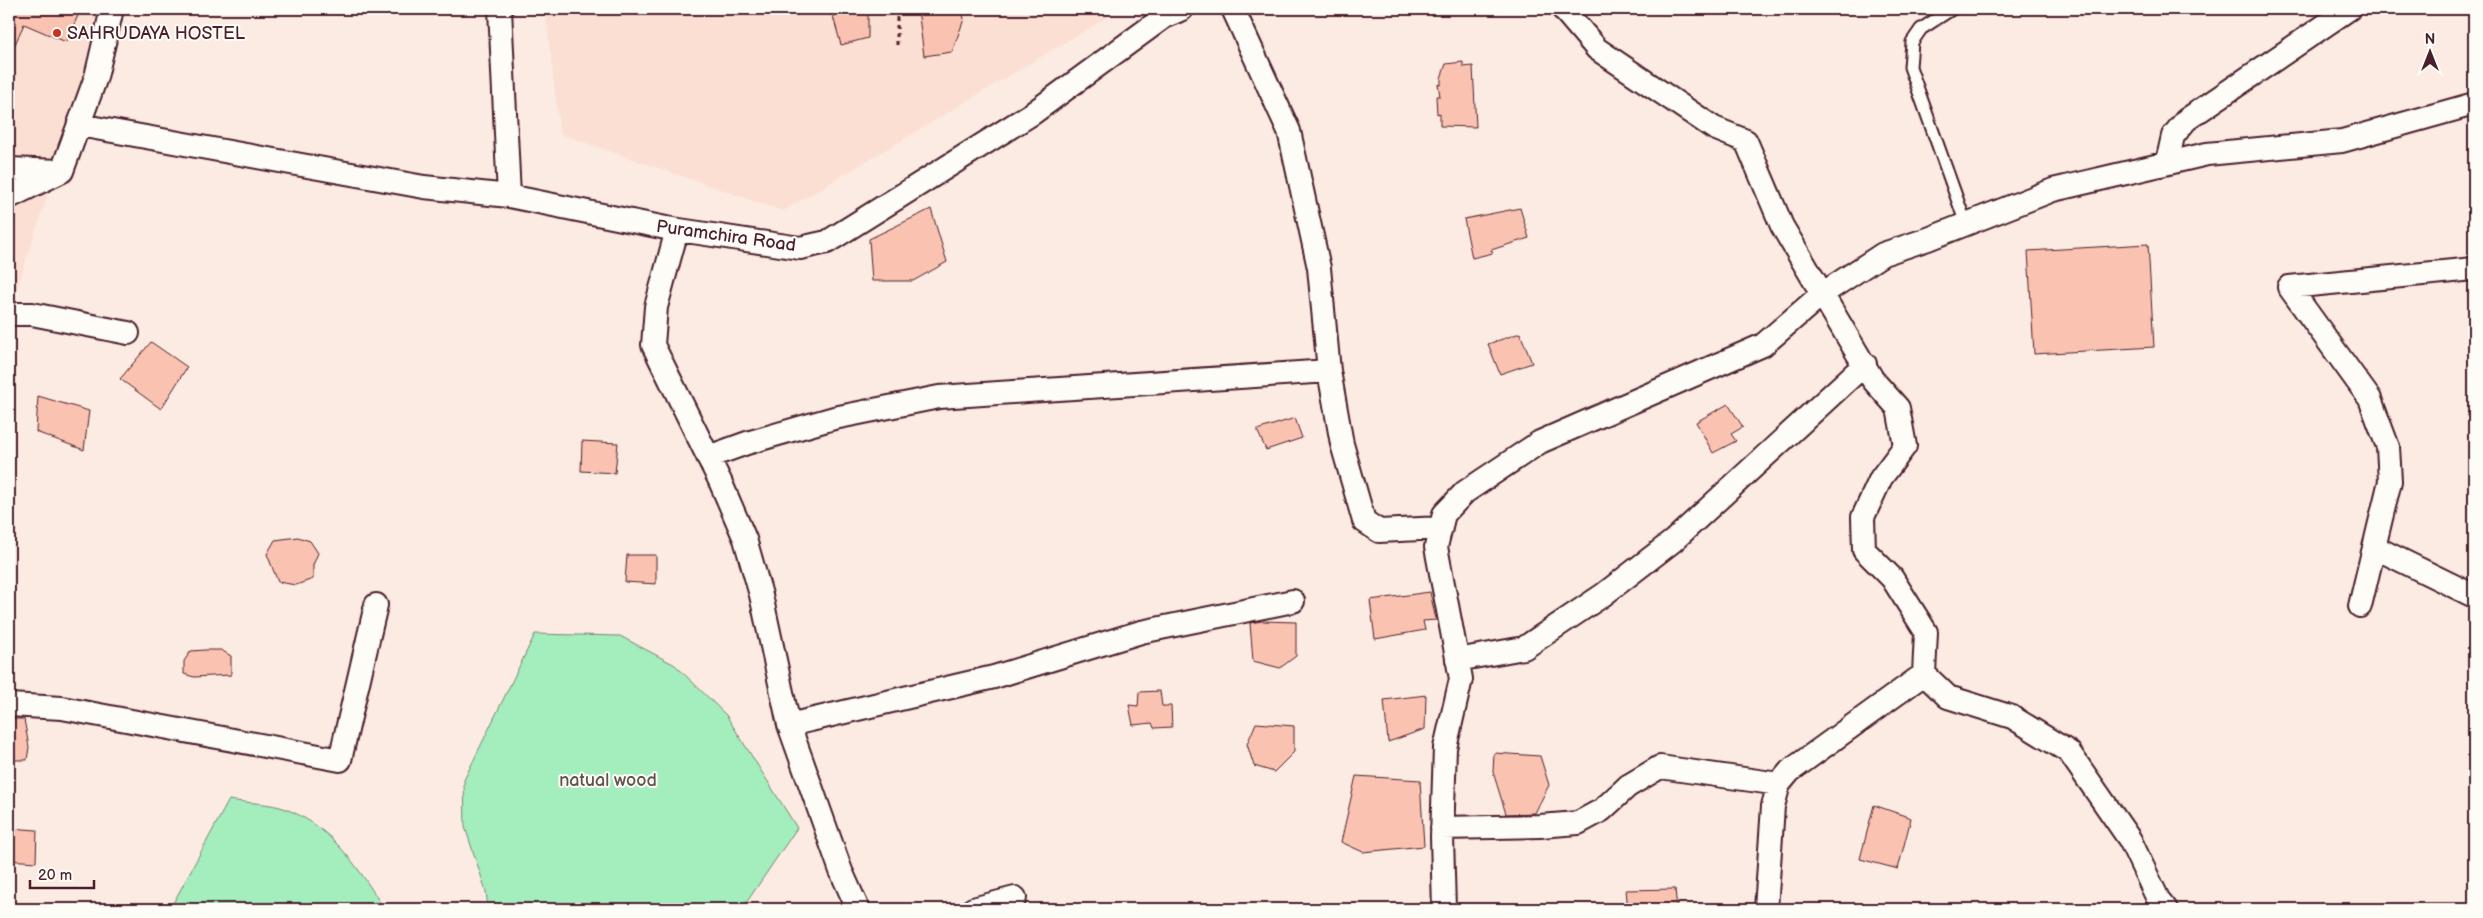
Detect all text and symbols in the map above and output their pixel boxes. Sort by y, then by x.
place label: SAHRUDAYA HOSTEL [67,23,246,44]
marker: SAHRUDAYA HOSTEL [51,27,63,39]
north arrow [2406,28,2456,78]
text: N [2425,31,2435,48]
street label: Puramchira Road [655,216,797,256]
park label: natual wood [559,770,657,791]
scale bar [30,858,94,890]
text: 20 m [38,866,72,885]

